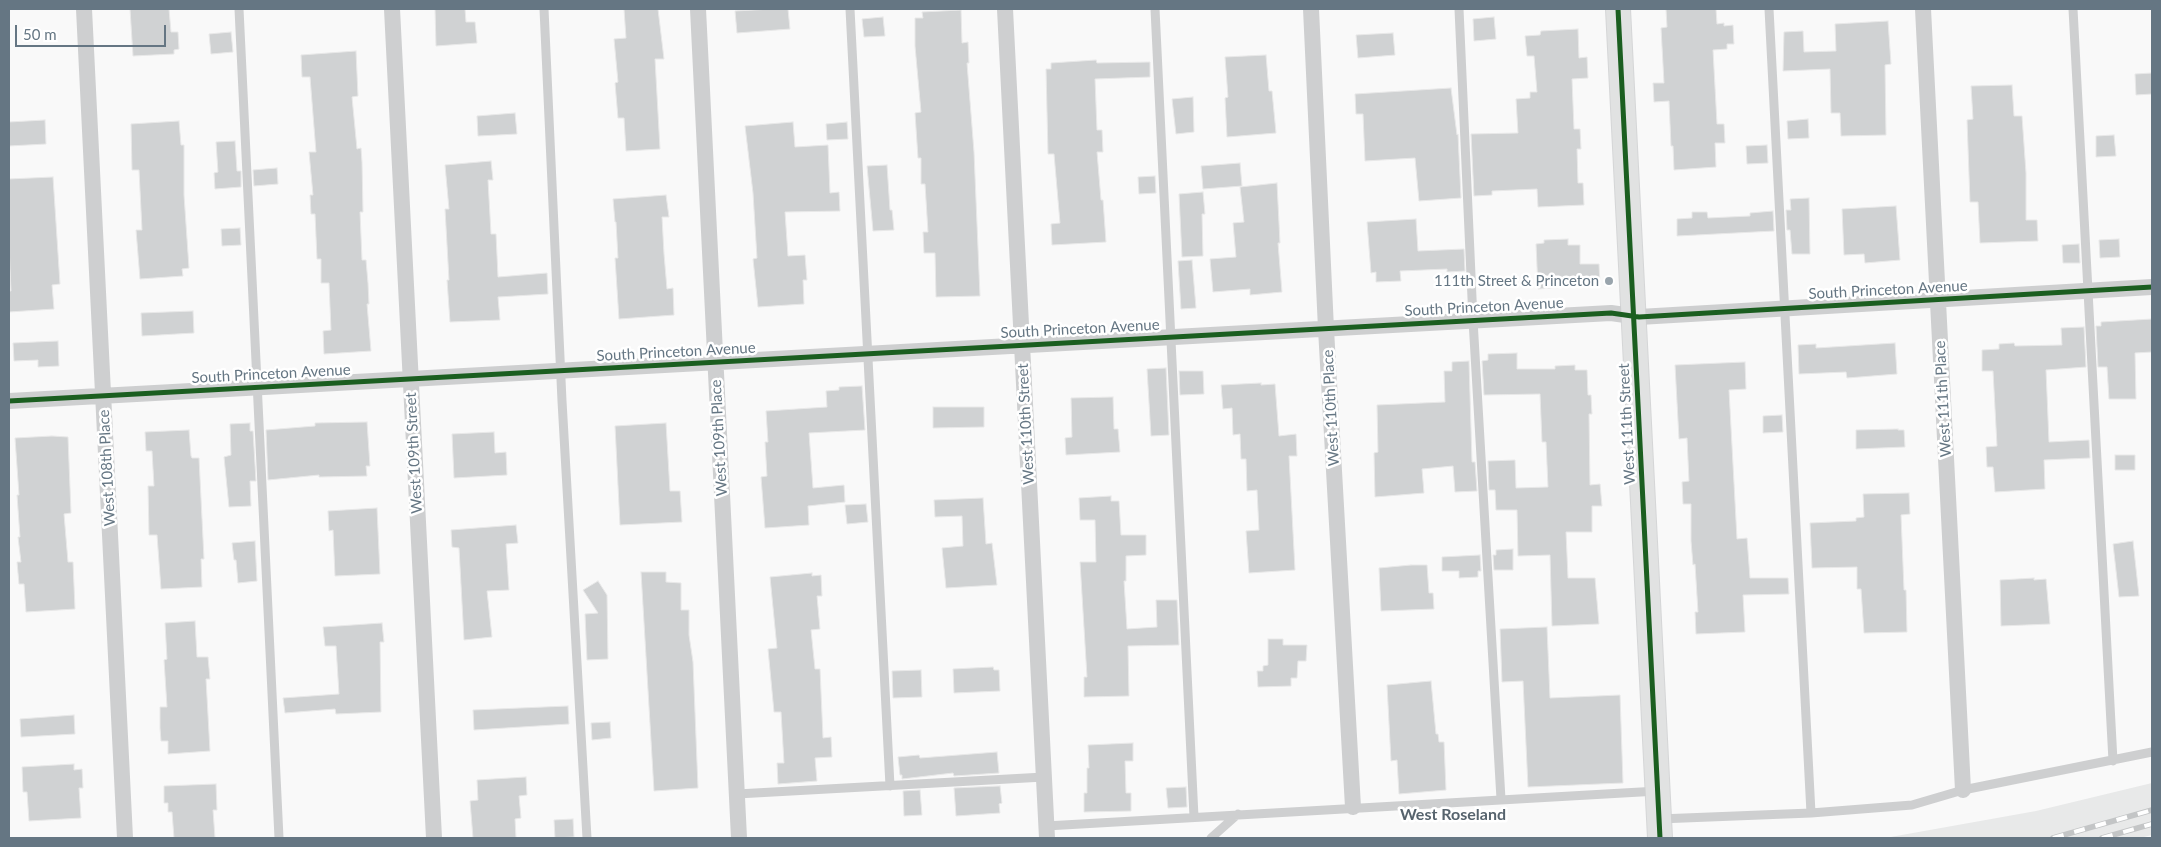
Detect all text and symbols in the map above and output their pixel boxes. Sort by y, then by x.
scale bar [18,15,169,47]
text: 50 m [23,25,57,43]
place label: 111th Street & Princeton [1434,272,1599,290]
marker: 111th Street & Princeton [1603,275,1615,287]
street label: South Princeton Avenue [1808,277,1968,303]
street label: South Princeton Avenue [1404,294,1564,320]
street label: South Princeton Avenue [1000,316,1160,342]
street label: South Princeton Avenue [596,339,756,365]
street label: West 111th Place [1931,340,1955,458]
street label: West 110th Place [1319,349,1343,467]
street label: South Princeton Avenue [191,361,351,387]
street label: West 110th Street [1014,363,1038,485]
street label: West 111th Street [1615,363,1639,485]
street label: West 109th Place [707,379,731,497]
street label: West 109th Street [402,392,426,514]
street label: West 108th Place [95,409,119,527]
district label: West Roseland [1400,805,1506,825]

